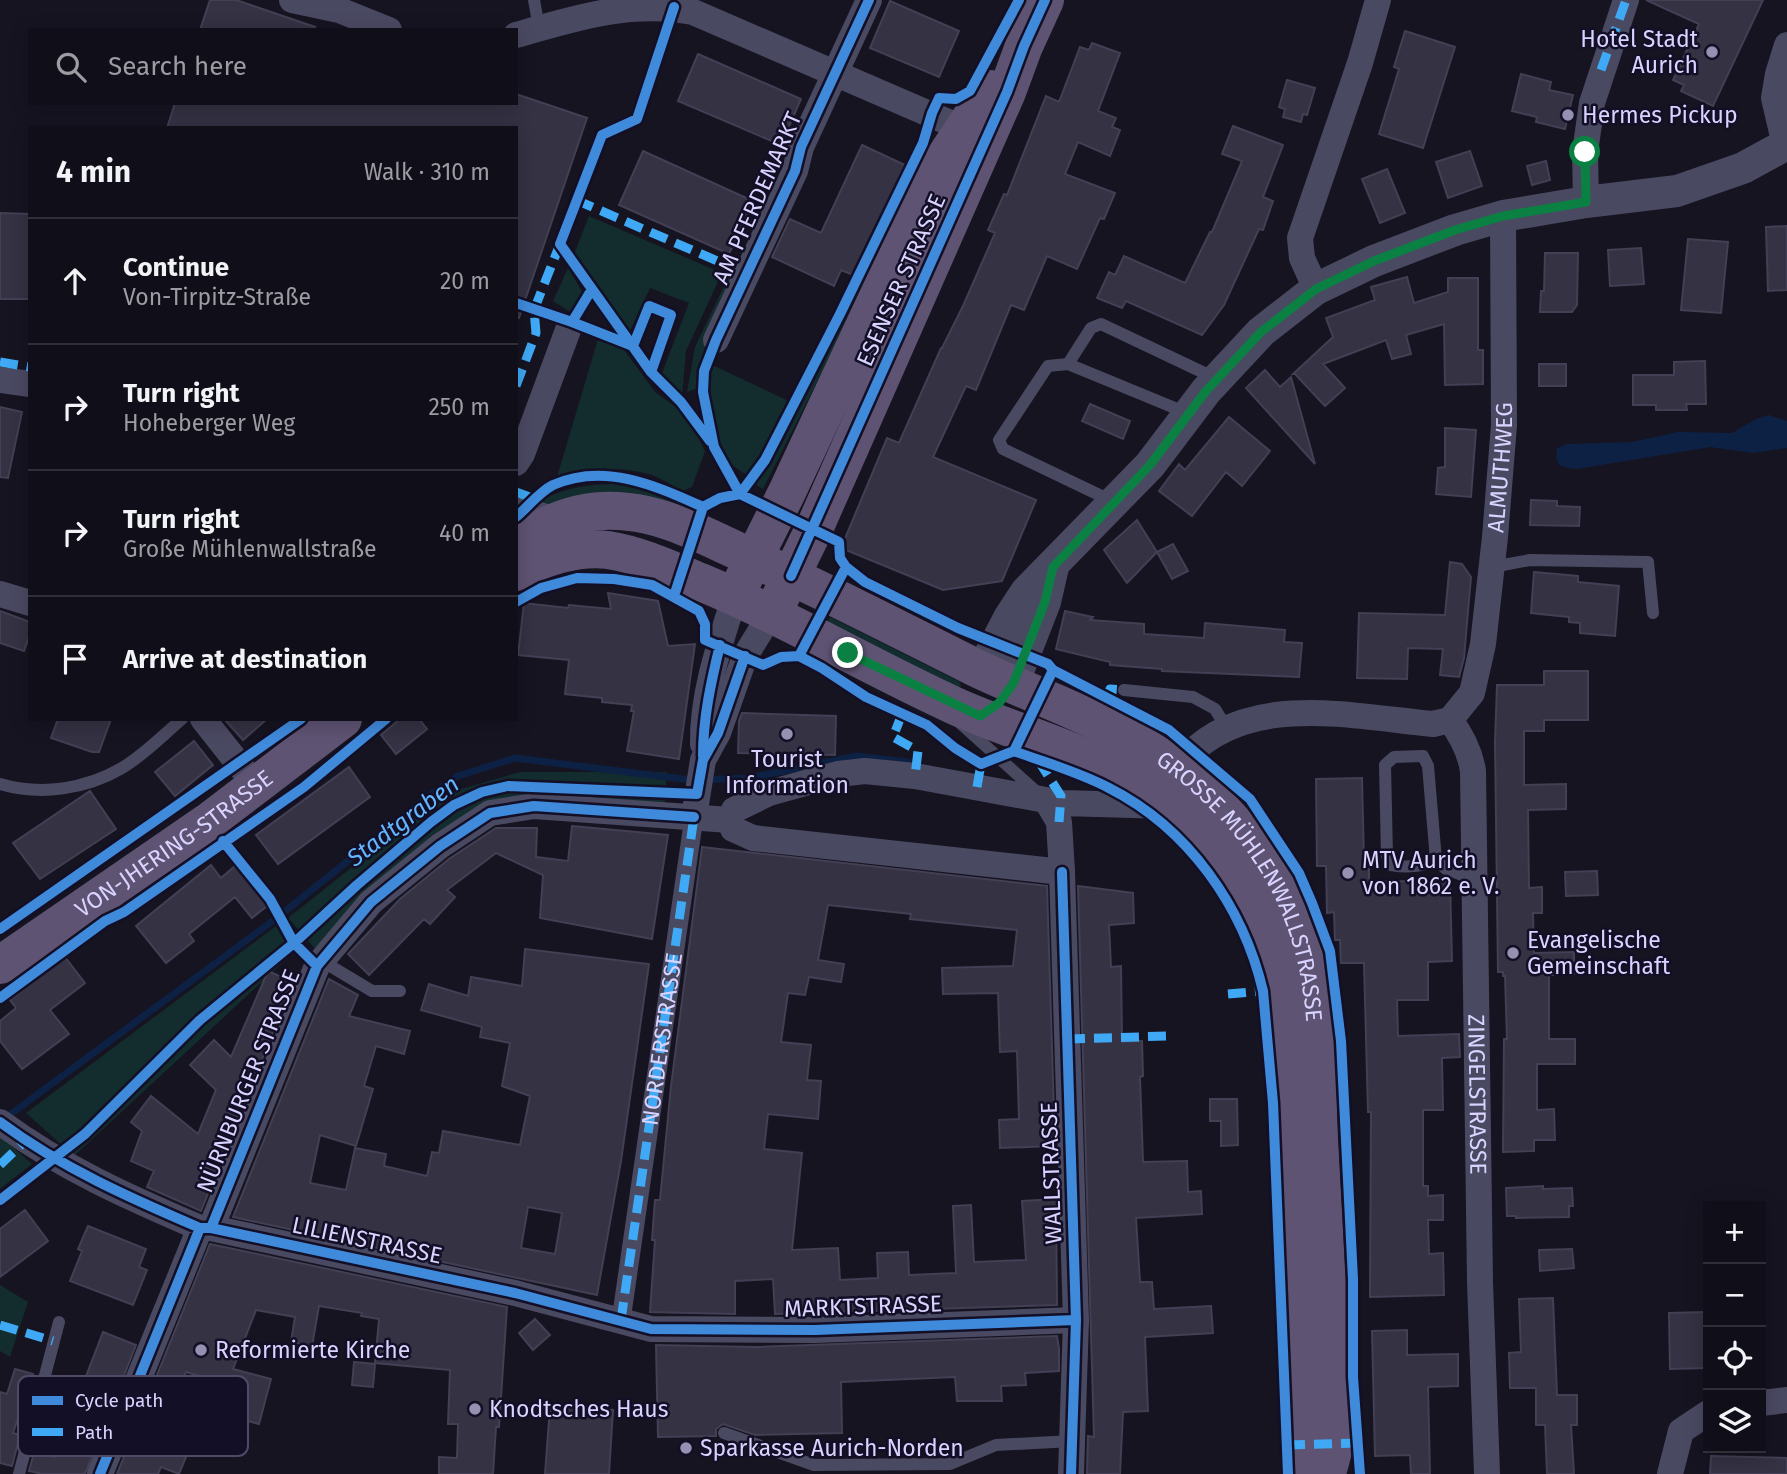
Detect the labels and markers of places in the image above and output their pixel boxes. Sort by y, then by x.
place label: Hotel Stadt Aurich [1580,25,1699,79]
marker: Hotel Stadt Aurich [1704,44,1720,60]
place label: Hermes Pickup [1582,101,1738,129]
marker: Hermes Pickup [1560,107,1576,123]
marker: Tourist Information [779,726,795,742]
place label: Tourist Information [725,745,849,799]
place label: MTV Aurich von 1862 e. V. [1362,846,1499,900]
marker: MTV Aurich von 1862 e. V. [1340,865,1356,881]
place label: Evangelische Gemeinschaft [1527,926,1671,980]
marker: Evangelische Gemeinschaft [1505,945,1521,961]
place label: Reformierte Kirche [215,1336,410,1364]
marker: Reformierte Kirche [193,1342,209,1358]
place label: Knodtsches Haus [489,1395,668,1423]
marker: Knodtsches Haus [467,1401,483,1417]
place label: Sparkasse Aurich-Norden [700,1434,964,1462]
marker: Sparkasse Aurich-Norden [678,1440,694,1456]

